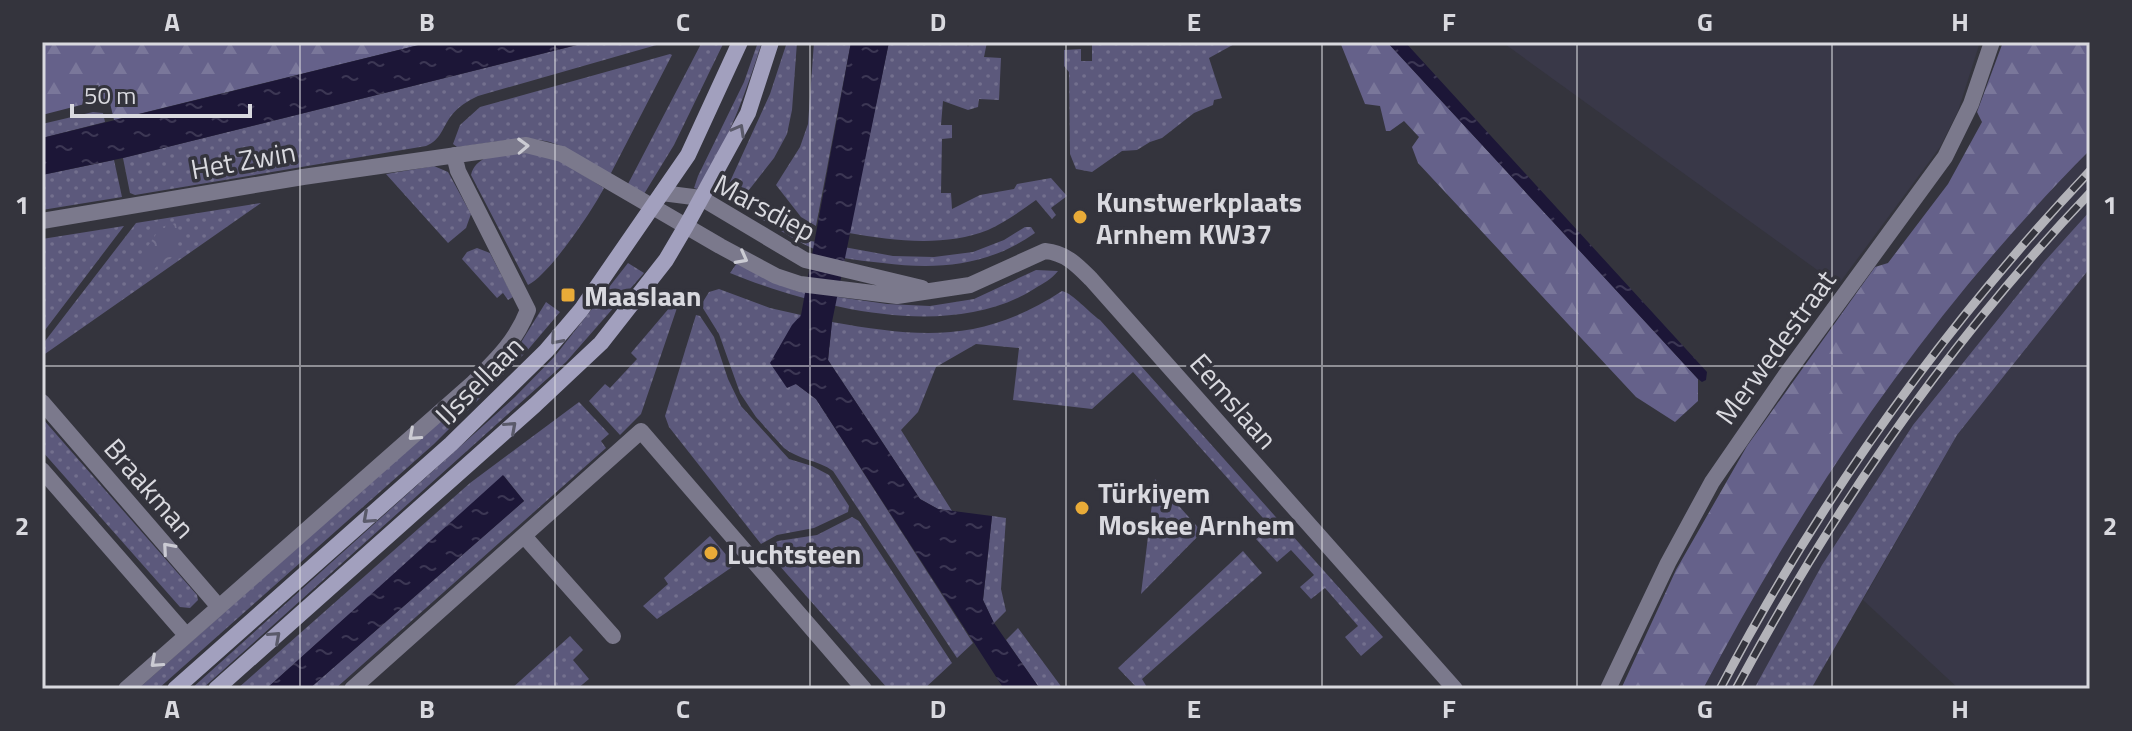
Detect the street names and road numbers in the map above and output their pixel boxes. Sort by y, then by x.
street label: Het Zwin [187,130,299,190]
street label: Marsdiep [706,162,824,252]
street label: Merwedestraat [1704,261,1846,433]
street label: IJssellaan [425,326,533,434]
street label: Eemslaan [1180,343,1288,459]
street label: Braakman [94,428,206,548]

